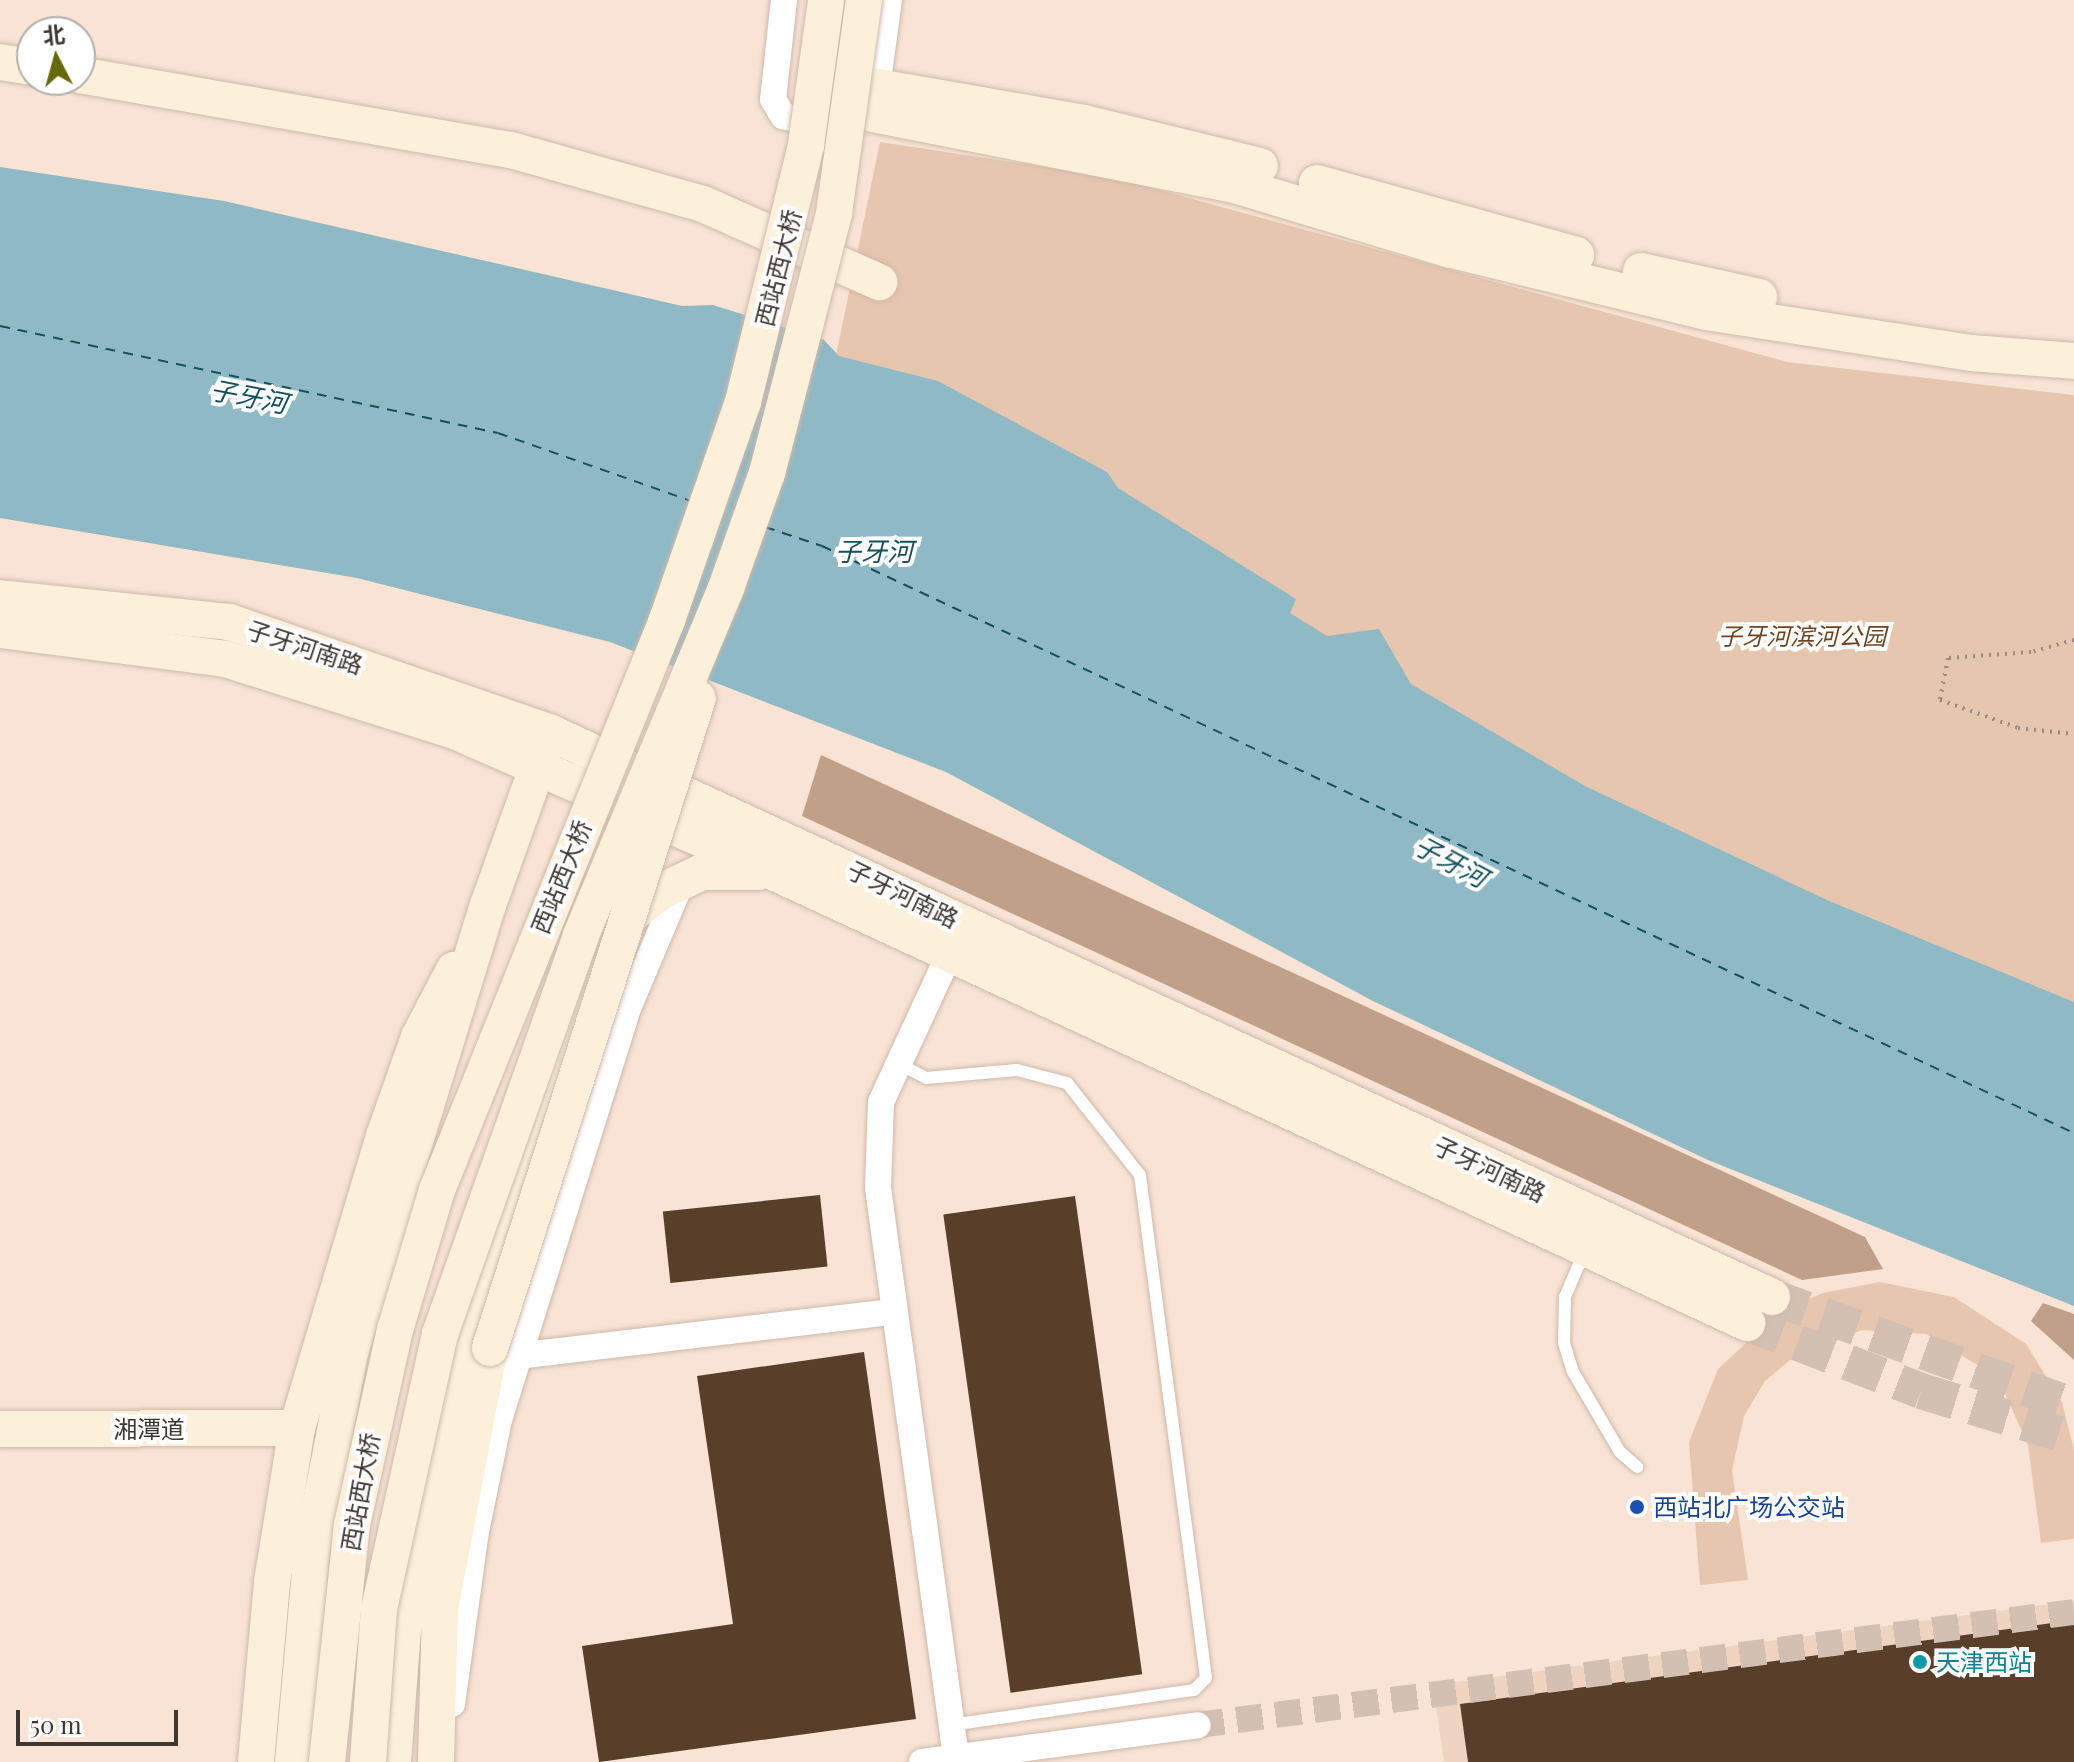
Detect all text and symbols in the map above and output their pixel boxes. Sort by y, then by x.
north arrow [16,16,96,96]
text: 北 [41,18,66,50]
street label: 西站西大桥 [750,206,806,330]
water label: 子牙河 [208,373,290,419]
water label: 子牙河 [835,535,913,567]
street label: 子牙河南路 [243,615,367,679]
park label: 子牙河滨河公园 [1718,622,1886,650]
street label: 西站西大桥 [525,816,597,938]
water label: 子牙河 [1409,829,1493,893]
street label: 子牙河南路 [843,855,963,933]
street label: 子牙河南路 [1430,1131,1550,1207]
street label: 湘潭道 [113,1415,185,1443]
street label: 西站西大桥 [335,1430,385,1554]
place label: 西站北广场公交站 [1653,1493,1845,1521]
marker: 西站北广场公交站 [1628,1498,1646,1516]
place label: 天津西站 [1936,1648,2032,1676]
marker: 天津西站 [1911,1653,1929,1671]
scale bar [20,1694,182,1744]
text: 50 m [30,1708,82,1740]

